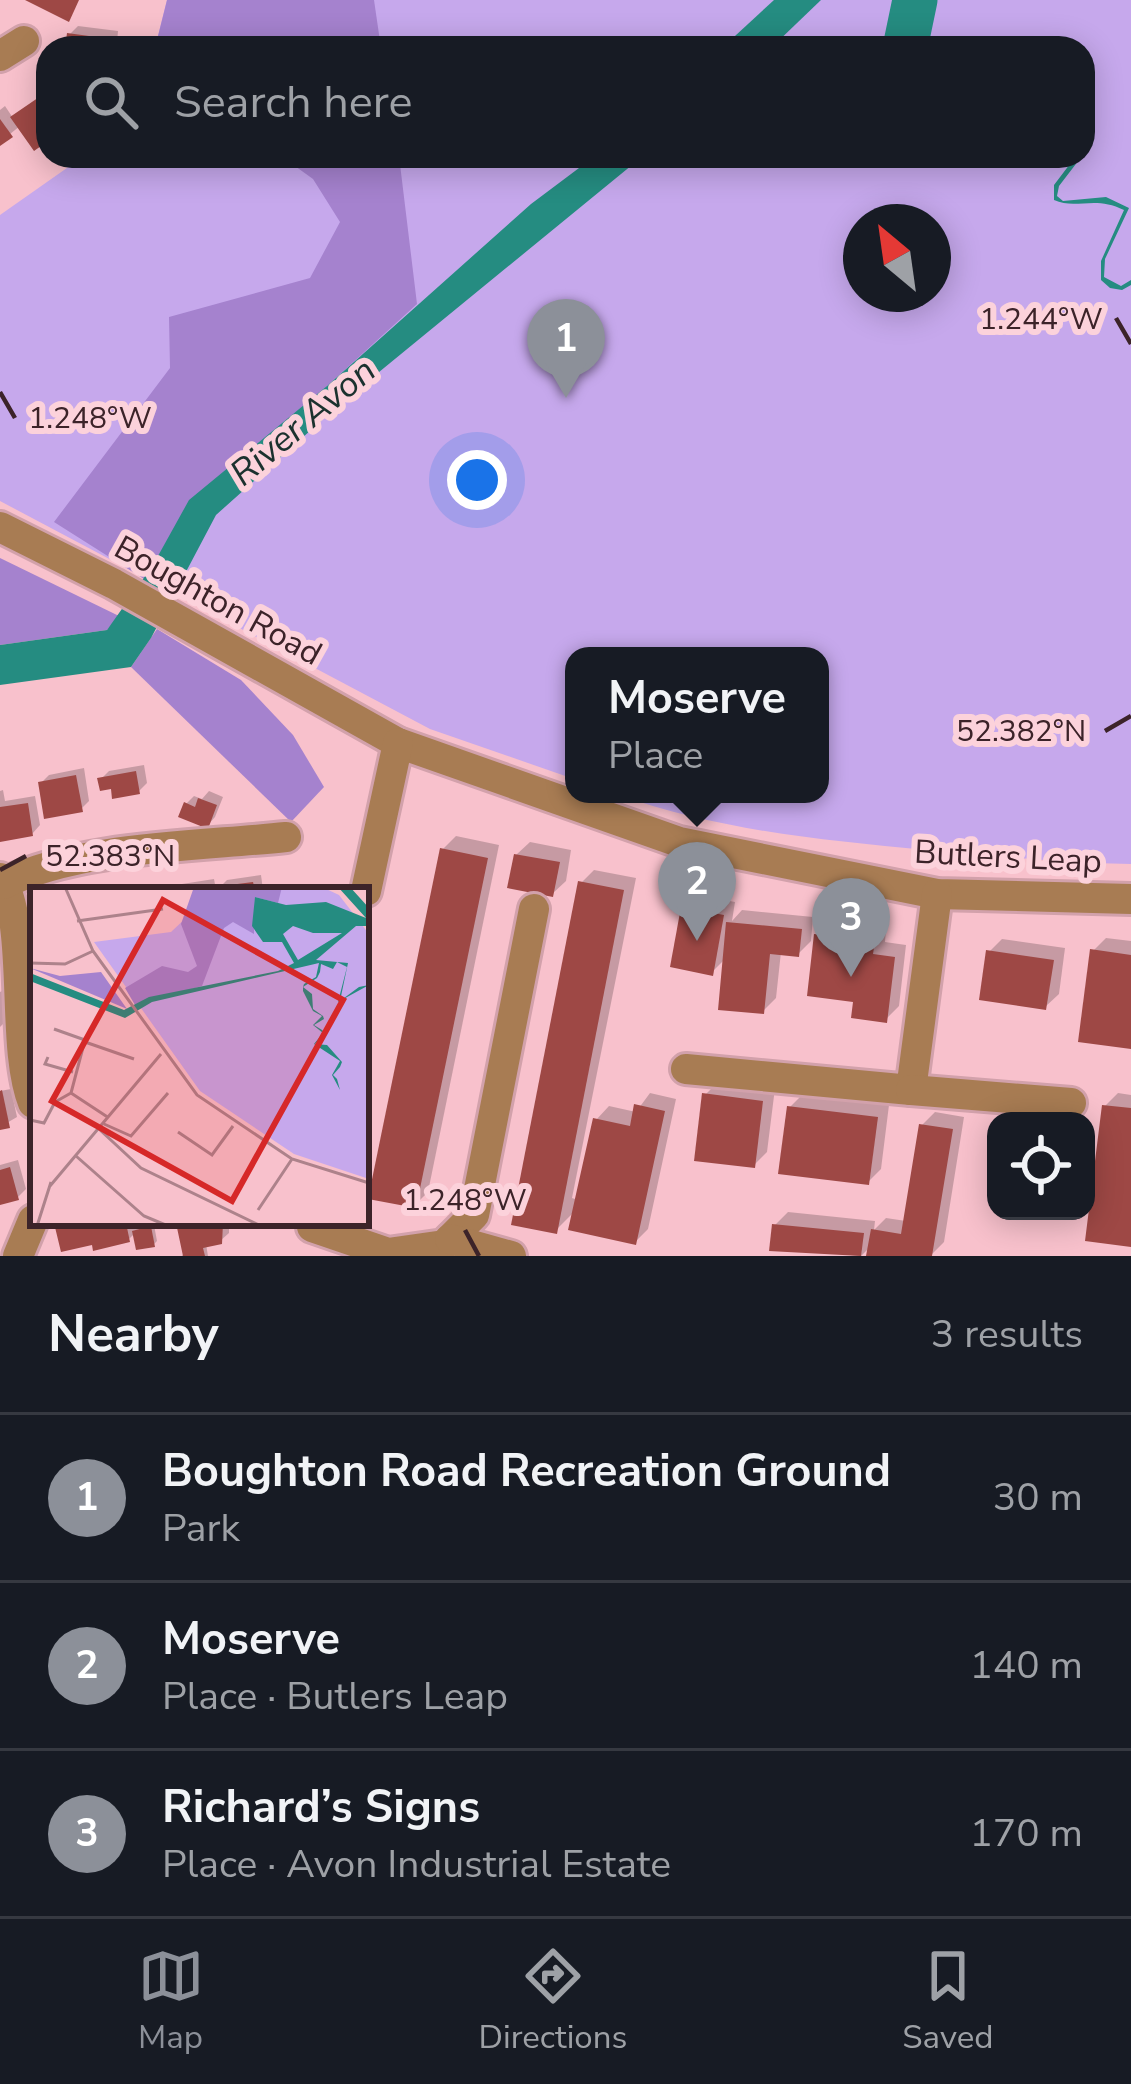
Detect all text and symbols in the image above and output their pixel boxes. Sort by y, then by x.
search box [36,36,1095,168]
icon: search [78,69,144,135]
text: Search here [174,72,413,133]
north arrow [843,204,951,312]
pin: 1 [527,299,605,398]
text: 1.244°W [979,299,1103,340]
water label: River Avon [220,347,386,497]
text: 1.248°W [28,398,152,439]
your location [447,450,507,510]
street label: Boughton Road [106,525,330,677]
popup [565,647,829,803]
text: Moserve [608,668,786,729]
text: 52.382°N [956,711,1086,752]
text: Place [608,729,703,782]
street label: Butlers Leap [913,830,1103,884]
text: 52.383°N [45,836,175,877]
pin: 2 [658,842,736,941]
pin: 3 [812,878,890,977]
inset map [30,887,369,1226]
map controls [987,1112,1095,1220]
button: locate [987,1112,1095,1220]
text: 1.248°W [403,1180,527,1221]
text: Nearby [48,1299,219,1369]
text: 3 results [931,1308,1083,1361]
text: Boughton Road Recreation Ground [162,1441,891,1502]
text: 1 [75,1471,99,1524]
text: 30 m [993,1471,1083,1524]
text: Park [162,1502,240,1555]
text: Moserve [162,1609,340,1670]
text: 2 [75,1639,99,1692]
text: 140 m [969,1639,1083,1692]
text: Place · Butlers Leap [162,1670,508,1723]
text: Richard’s Signs [162,1777,480,1838]
text: 3 [75,1807,99,1860]
text: 170 m [969,1807,1083,1860]
text: Place · Avon Industrial Estate [162,1838,671,1891]
tab: Map [138,1943,204,2060]
tab: Directions [479,1943,627,2060]
tab: Saved [902,1943,993,2060]

